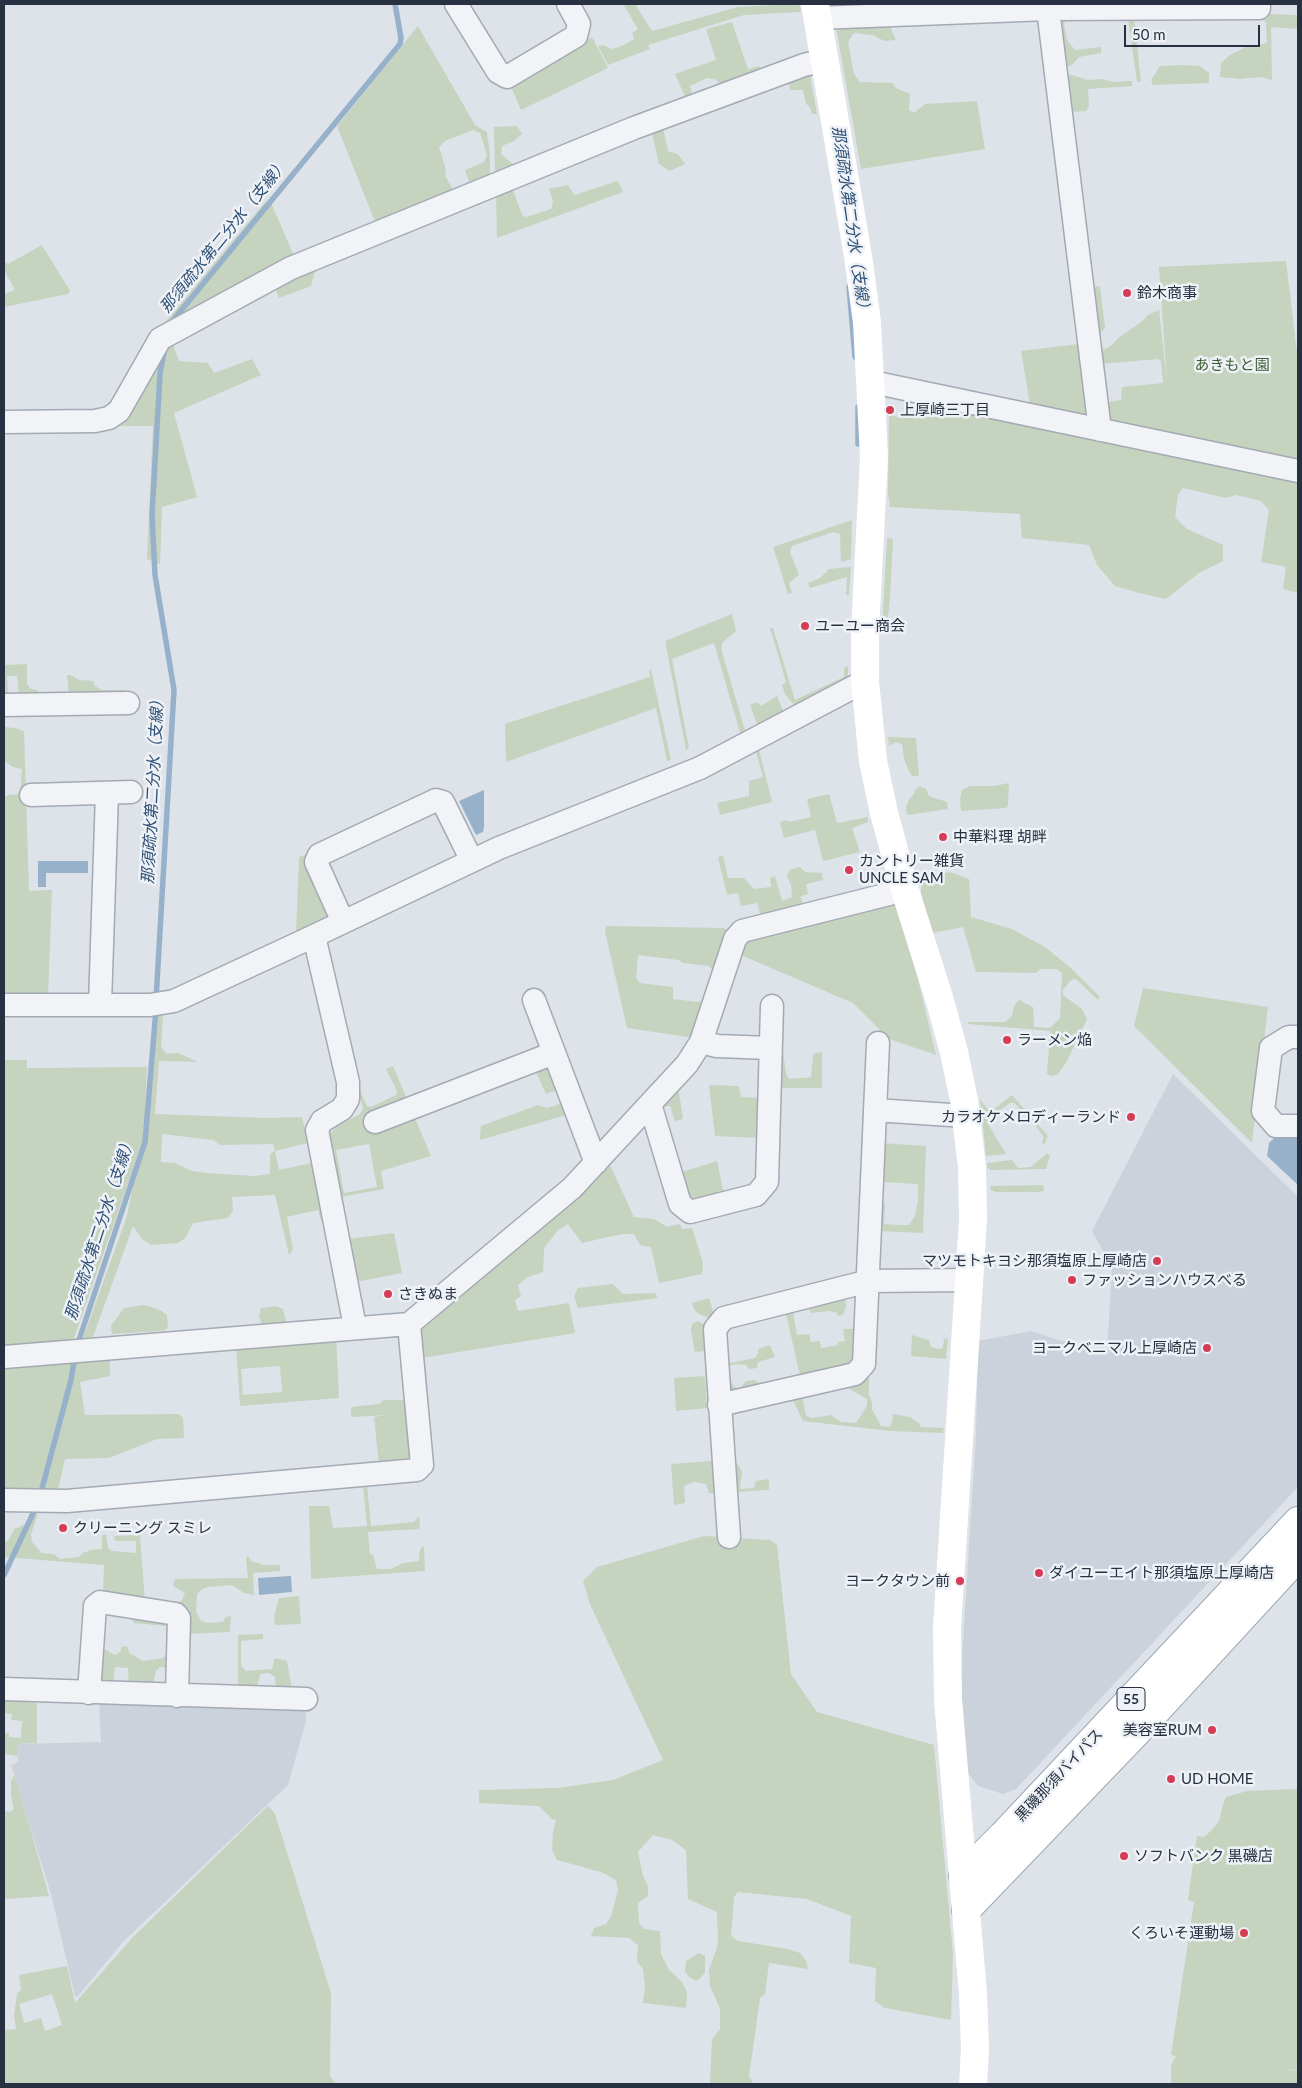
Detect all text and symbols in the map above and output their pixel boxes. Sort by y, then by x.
scale bar [1127,15,1263,47]
text: 50 m [1132,25,1166,43]
water label: 那須疏水第二分水（支線） [828,125,874,317]
water label: 那須疏水第二分水（支線） [156,155,292,317]
place label: 鈴木商事 [1137,284,1197,302]
marker: 鈴木商事 [1121,287,1133,299]
park label: あきもと園 [1195,356,1269,374]
place label: 上厚崎三丁目 [900,401,990,419]
marker: 上厚崎三丁目 [884,404,896,416]
place label: ユーユー商会 [815,617,905,635]
marker: ユーユー商会 [799,620,811,632]
water label: 那須疏水第二分水（支線） [138,692,168,884]
place label: 中華料理 胡畔 [953,828,1047,846]
marker: 中華料理 胡畔 [937,831,949,843]
place label: カントリー雑貨 UNCLE SAM [859,852,964,887]
marker: カントリー雑貨 UNCLE SAM [843,864,855,876]
place label: ラーメン焔 [1017,1031,1092,1049]
marker: ラーメン焔 [1001,1034,1013,1046]
place label: カラオケメロディーランド [941,1108,1121,1126]
marker: カラオケメロディーランド [1125,1111,1137,1123]
water label: 那須疏水第二分水（支線） [61,1134,139,1322]
place label: マツモトキヨシ那須塩原上厚崎店 [922,1252,1147,1270]
marker: マツモトキヨシ那須塩原上厚崎店 [1151,1255,1163,1267]
place label: ファッションハウスべる [1082,1271,1247,1289]
marker: ファッションハウスべる [1066,1274,1078,1286]
place label: さきぬま [398,1285,458,1303]
marker: さきぬま [382,1288,394,1300]
place label: ヨークベニマル上厚崎店 [1032,1339,1197,1357]
marker: ヨークベニマル上厚崎店 [1201,1342,1213,1354]
place label: クリーニング スミレ [73,1519,212,1537]
marker: クリーニング スミレ [57,1522,69,1534]
place label: ダイユーエイト那須塩原上厚崎店 [1049,1564,1274,1582]
marker: ダイユーエイト那須塩原上厚崎店 [1033,1567,1045,1579]
place label: ヨークタウン前 [845,1572,950,1590]
marker: ヨークタウン前 [954,1575,966,1587]
road number: 55 [1117,1688,1145,1710]
place label: 美容室RUM [1123,1721,1202,1739]
marker: 美容室RUM [1206,1724,1218,1736]
street label: 黒磯那須バイパス [1011,1725,1107,1825]
place label: UD HOME [1181,1770,1253,1788]
marker: UD HOME [1165,1773,1177,1785]
place label: ソフトバンク 黒磯店 [1134,1847,1273,1865]
marker: ソフトバンク 黒磯店 [1118,1850,1130,1862]
place label: くろいそ運動場 [1129,1924,1234,1942]
marker: くろいそ運動場 [1238,1927,1250,1939]

